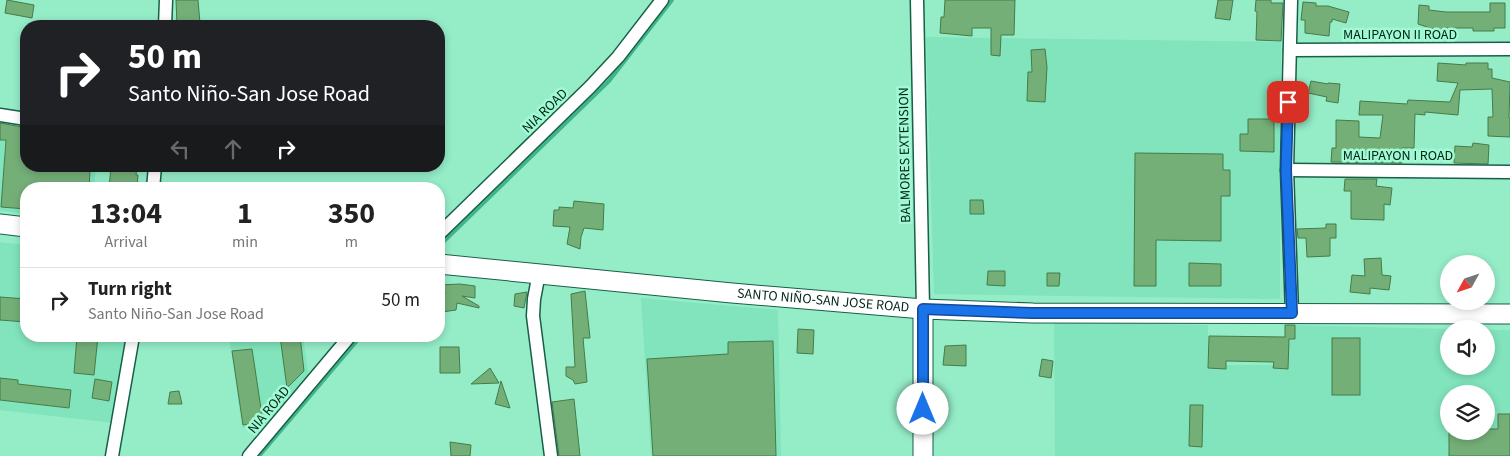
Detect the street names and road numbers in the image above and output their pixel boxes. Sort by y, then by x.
street label: MALIPAYON II ROAD [1343,25,1457,45]
street label: NIA ROAD [518,84,572,138]
street label: BALMORES EXTENSION [894,87,916,223]
street label: MALIPAYON I ROAD [1343,146,1453,166]
street label: SANTO NIÑO-SAN JOSE ROAD [736,283,910,318]
street label: NIA ROAD [243,382,295,438]

